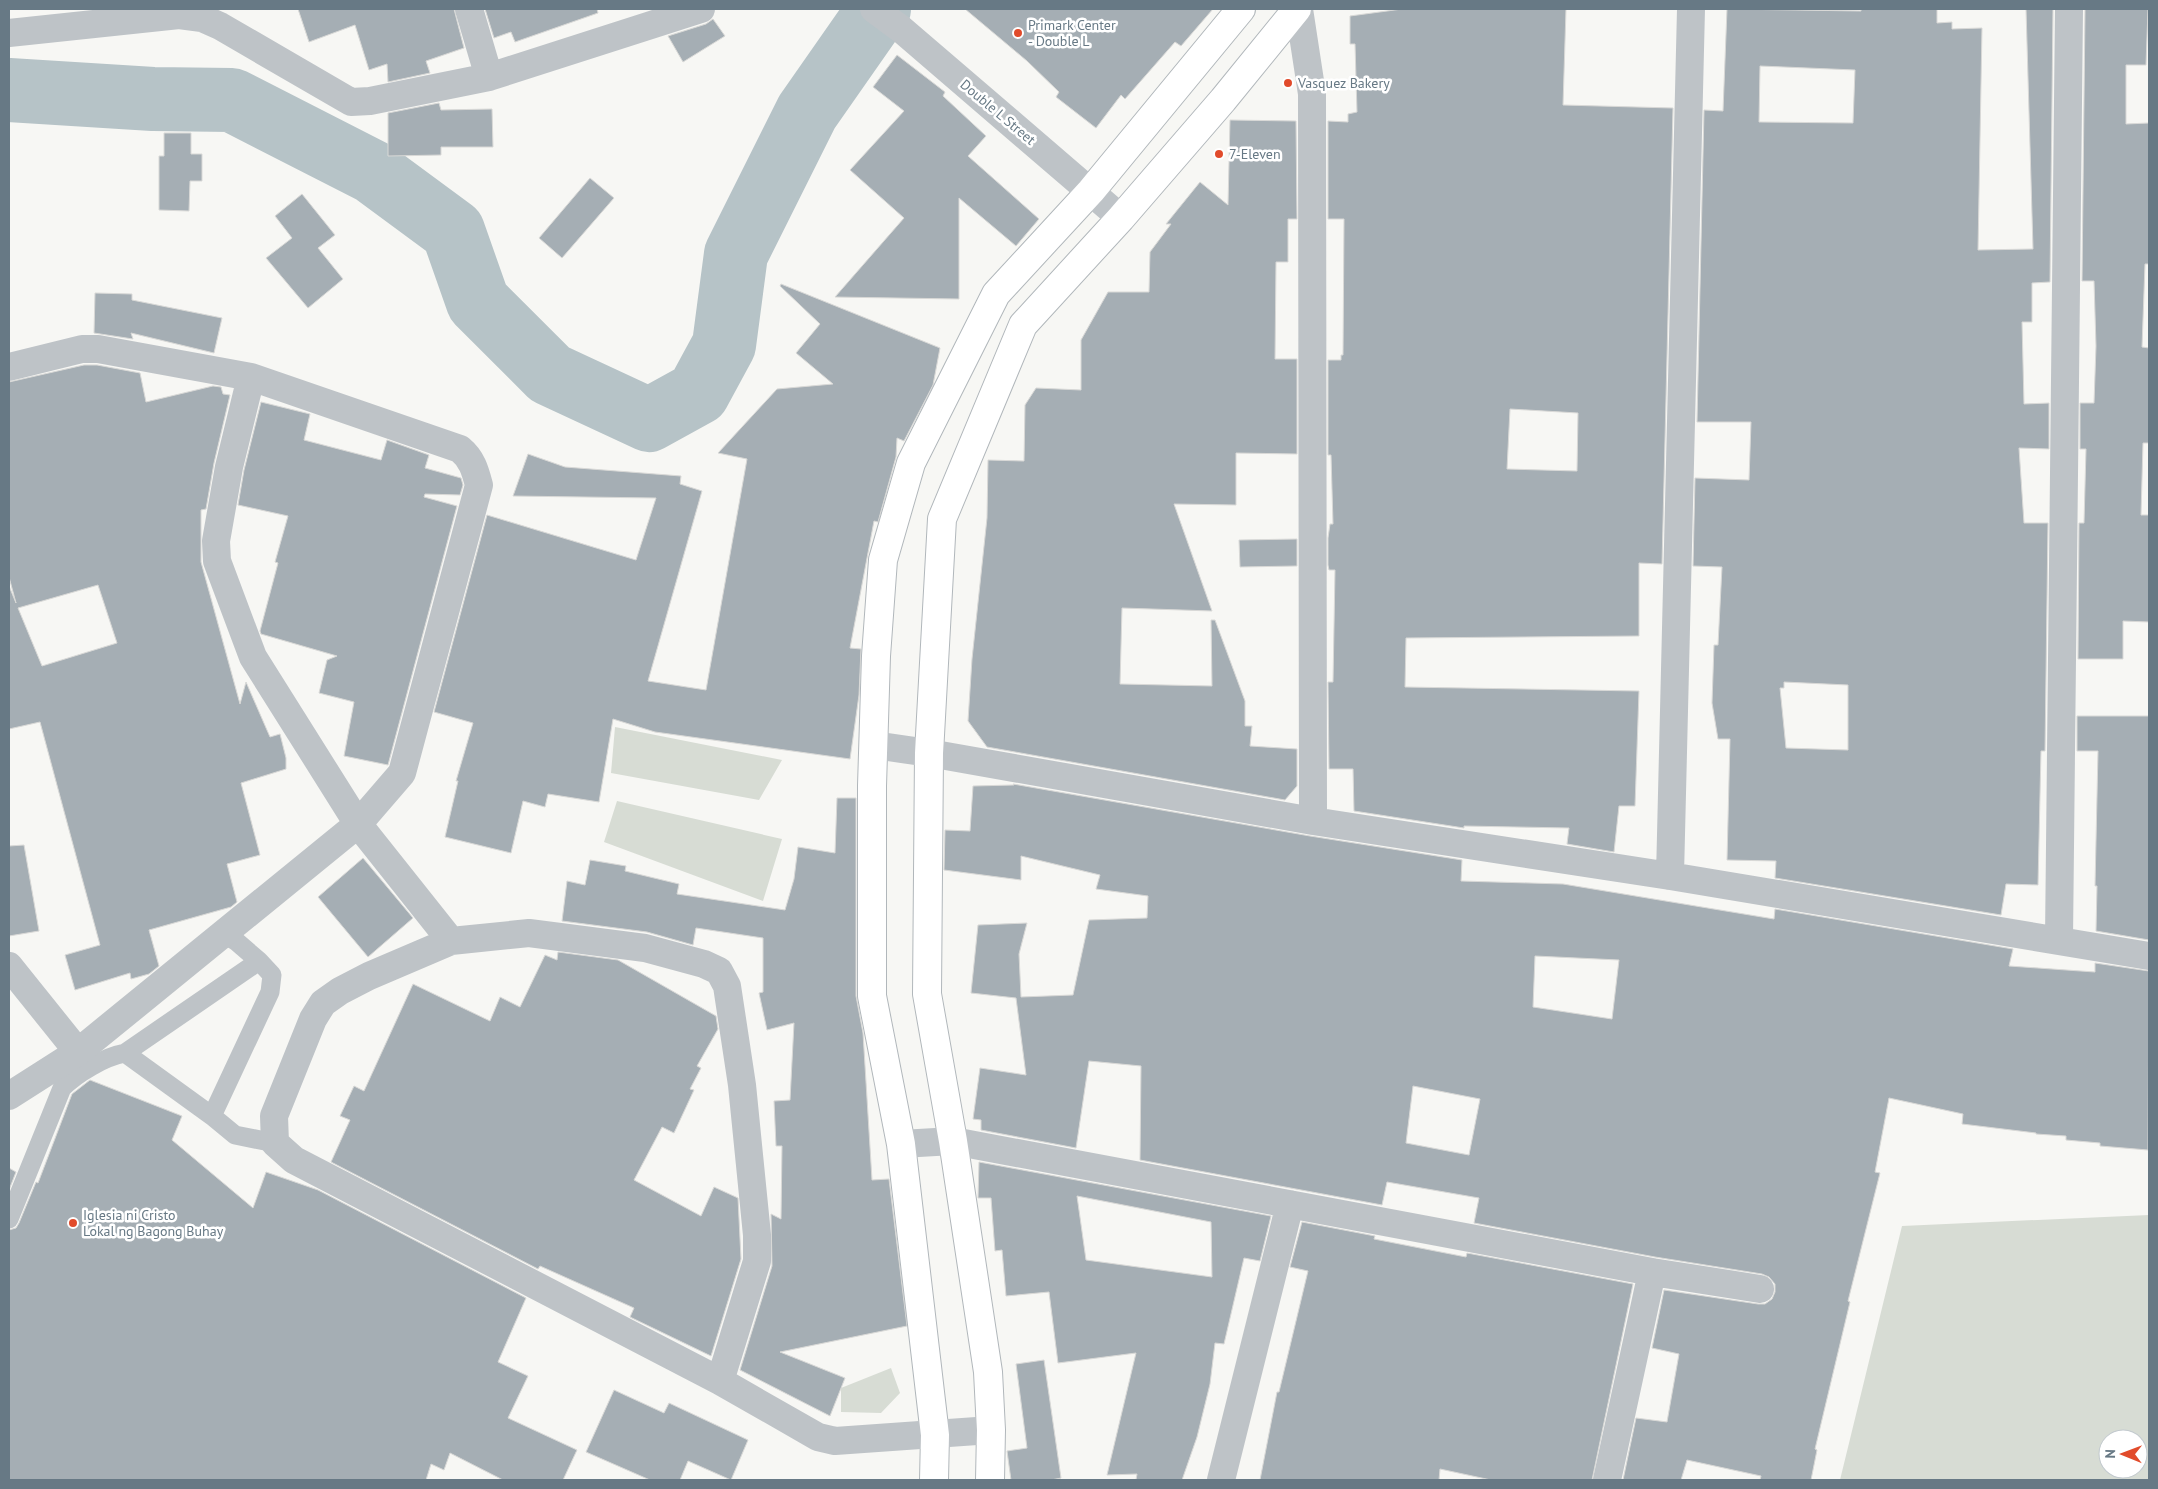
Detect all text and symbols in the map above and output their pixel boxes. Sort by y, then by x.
place label: Primark Center - Double L [1028,16,1116,50]
marker: Primark Center - Double L [1012,27,1024,39]
place label: Vasquez Bakery [1297,74,1390,92]
street label: Double L Street [957,75,1040,149]
marker: Vasquez Bakery [1282,77,1294,89]
place label: 7-Eleven [1229,145,1281,163]
marker: 7-Eleven [1213,148,1225,160]
place label: Iglesia ni Cristo Lokal ng Bagong Buhay [83,1206,224,1240]
marker: Iglesia ni Cristo Lokal ng Bagong Buhay [67,1217,79,1229]
north arrow [2098,1429,2148,1479]
text: N [2101,1449,2119,1459]

